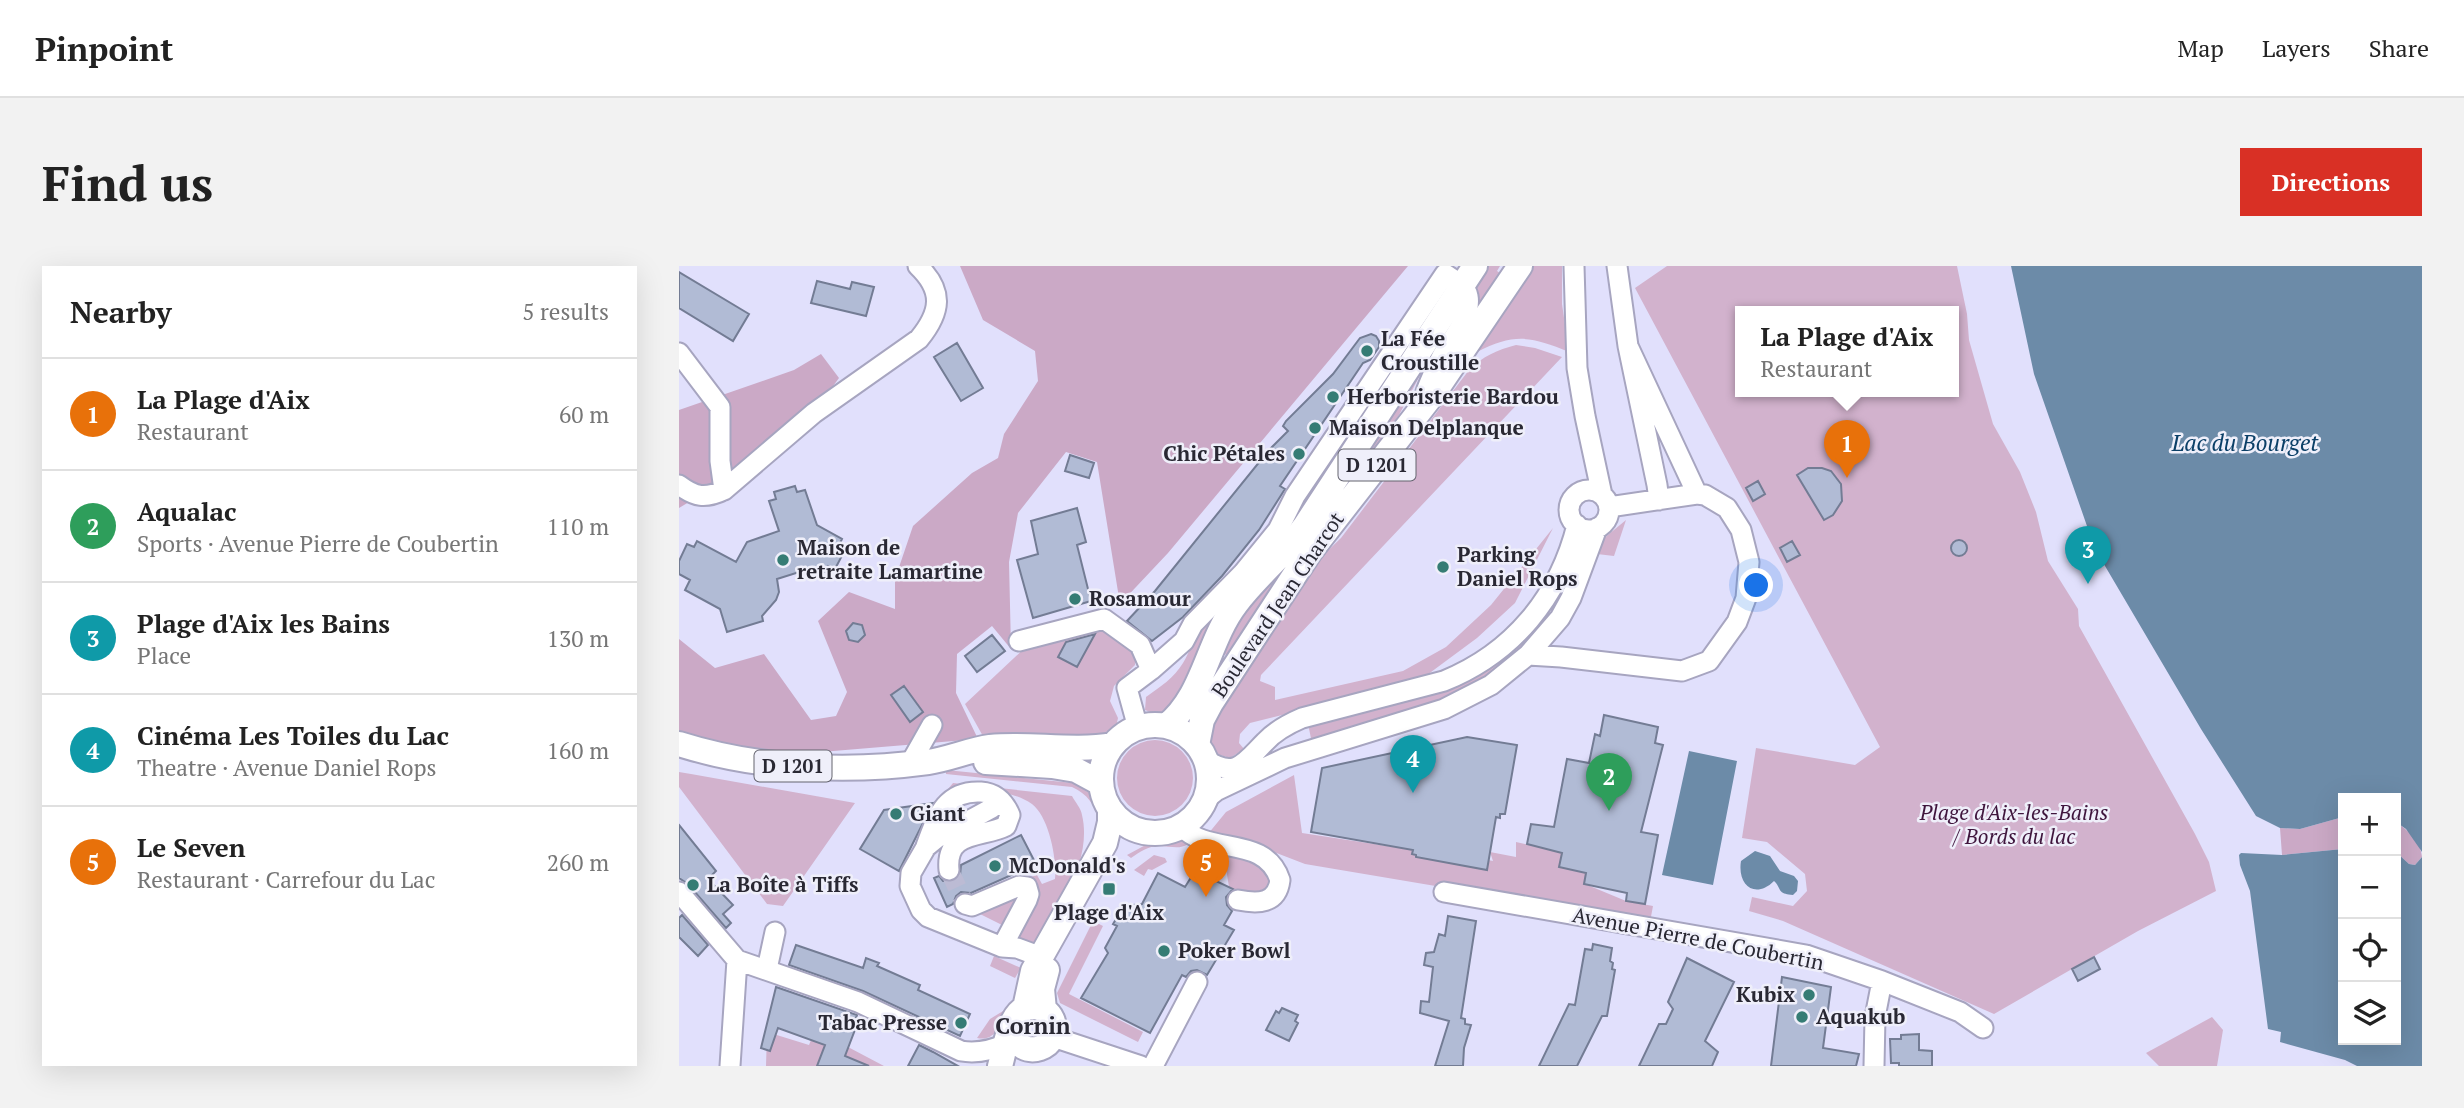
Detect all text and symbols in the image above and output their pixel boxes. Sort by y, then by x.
text: Pinpoint [35,27,173,70]
text: Map [2177,32,2224,64]
text: Layers [2262,32,2331,64]
text: Share [2369,32,2429,64]
button: Directions [2240,148,2422,216]
text: Find us [42,150,213,215]
text: Nearby [70,292,172,332]
text: 5 results [522,296,609,327]
popup [1735,306,1959,397]
text: La Plage d'Aix [1761,319,1933,353]
place label: La Fée Croustille [1381,324,1479,376]
marker: La Fée Croustille [1359,343,1375,359]
text: Restaurant [1761,353,1872,384]
text: La Plage d'Aix [137,382,310,416]
place label: Herboristerie Bardou [1347,382,1559,410]
marker: Herboristerie Bardou [1325,389,1341,405]
text: 1 [87,399,100,430]
text: 60 m [559,399,609,430]
place label: Maison Delplanque [1329,413,1524,441]
text: Restaurant [137,416,249,447]
marker: Maison Delplanque [1307,420,1323,436]
pin: 1 [1824,420,1870,478]
water label: Lac du Bourget [2171,427,2319,458]
place label: Chic Pétales [1163,439,1285,467]
marker: Chic Pétales [1291,446,1307,462]
road number: D 1201 [1339,449,1415,480]
text: Aqualac [137,494,237,528]
street label: Boulevard Jean Charcot [1205,506,1350,703]
text: 2 [87,511,100,542]
text: 110 m [547,511,609,542]
pin: 3 [2065,526,2111,584]
text: Sports · Avenue Pierre de Coubertin [137,528,499,559]
place label: Maison de retraite Lamartine [797,533,983,585]
place label: Parking Daniel Rops [1457,540,1577,592]
marker: Maison de retraite Lamartine [775,552,791,568]
marker: Parking Daniel Rops [1435,559,1451,575]
your location [1739,568,1773,602]
place label: Rosamour [1089,584,1191,612]
marker: Rosamour [1067,591,1083,607]
text: Plage d'Aix les Bains [137,606,390,640]
text: 3 [87,623,100,654]
text: 130 m [547,623,609,654]
text: Place [137,640,191,671]
text: Cinéma Les Toiles du Lac [137,718,449,752]
text: 4 [87,735,100,766]
text: 160 m [547,735,609,766]
pin: 4 [1390,735,1436,793]
road number: D 1201 [755,751,831,782]
text: Theatre · Avenue Daniel Rops [137,752,436,783]
pin: 2 [1586,753,1632,811]
map controls [2338,793,2401,1045]
button: + [2338,793,2401,856]
park label: Plage d'Aix-les-Bains / Bords du lac [1919,798,2109,850]
place label: Giant [910,799,966,827]
marker: Giant [888,806,904,822]
text: Le Seven [137,830,246,864]
pin: 5 [1183,839,1229,897]
text: 5 [87,847,100,878]
text: 260 m [547,847,609,878]
place label: McDonald's [1009,851,1126,879]
button: − [2338,856,2401,919]
marker: McDonald's [987,858,1003,874]
text: Restaurant · Carrefour du Lac [137,864,435,895]
place label: La Boîte à Tiffs [707,870,858,898]
marker: La Boîte à Tiffs [685,877,701,893]
marker: Plage d'Aix [1101,881,1117,897]
place label: Plage d'Aix [1054,898,1164,926]
street label: Avenue Pierre de Coubertin [1570,900,1827,976]
button: locate [2338,919,2401,982]
place label: Poker Bowl [1178,936,1291,964]
marker: Poker Bowl [1156,943,1172,959]
place label: Kubix [1736,980,1795,1008]
button: layers [2338,982,2401,1045]
marker: Kubix [1801,987,1817,1003]
place label: Aquakub [1816,1002,1905,1030]
place label: Tabac Presse [818,1008,947,1036]
marker: Aquakub [1794,1009,1810,1025]
district label: Cornin [995,1010,1071,1041]
marker: Tabac Presse [953,1015,969,1031]

